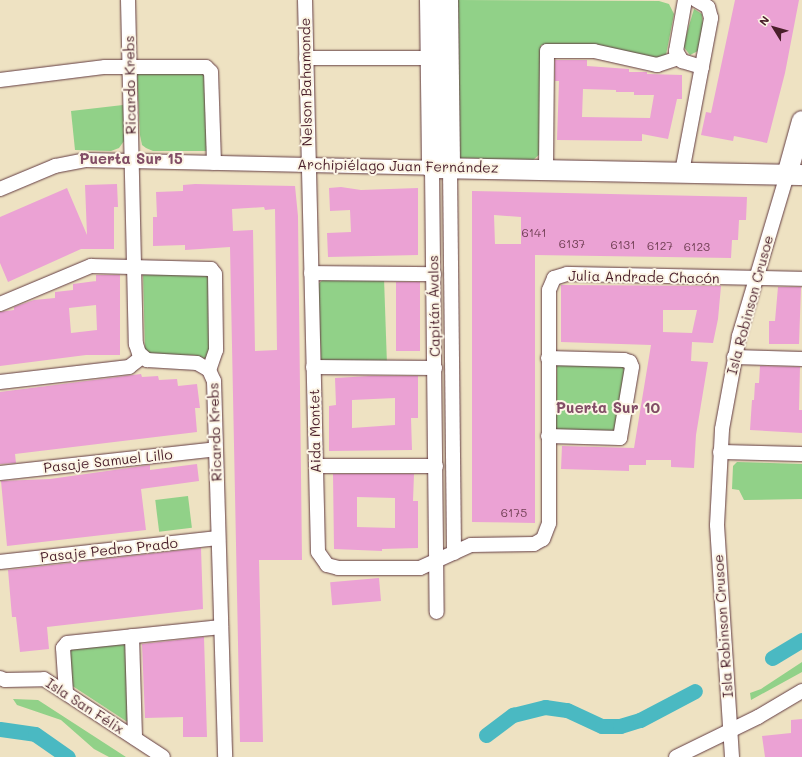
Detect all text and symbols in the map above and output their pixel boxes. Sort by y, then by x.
north arrow [754,8,794,48]
text: N [756,13,773,28]
street label: Nelson Bahamonde [296,18,316,146]
street label: Ricardo Krebs [121,35,139,135]
district label: Puerta Sur 15 [79,150,183,168]
street label: Archipiélago Juan Fernández [297,156,499,176]
house number: 6141 [521,226,547,240]
street label: Isla Robinson Crusoe [723,233,777,377]
house number: 6137 [559,237,585,251]
house number: 6131 [610,238,636,252]
house number: 6127 [647,239,673,253]
house number: 6123 [684,240,710,254]
street label: Capitán Ávalos [425,255,443,357]
street label: Julia Andrade Chacón [568,267,720,287]
street label: Ricardo Krebs [205,382,225,482]
street label: Aida Montet [306,389,324,473]
district label: Puerta Sur 10 [556,399,660,417]
street label: Pasaje Samuel Lillo [43,446,173,476]
house number: 6175 [501,506,527,520]
street label: Pasaje Pedro Prado [39,534,179,566]
street label: Isla Robinson Crusoe [710,554,736,698]
street label: Isla San Félix [43,674,127,738]

